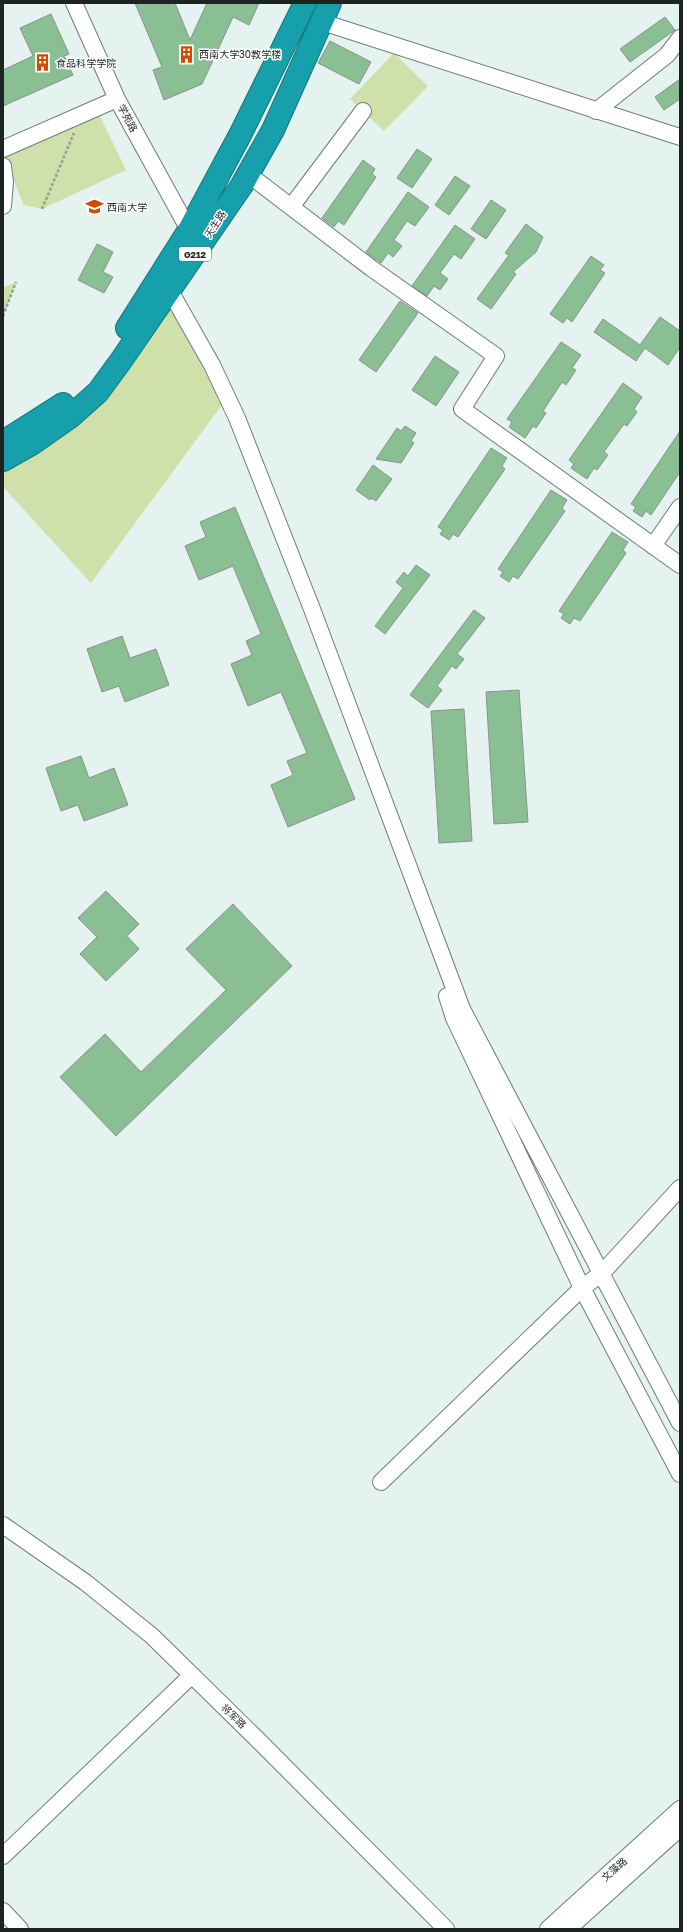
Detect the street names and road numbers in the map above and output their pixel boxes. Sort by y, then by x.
street label: 学苑路 [116,102,140,134]
street label: 天生路 [202,208,228,240]
road number: G212 [179,247,211,261]
street label: 将军路 [219,1701,249,1731]
street label: 文藻路 [599,1855,629,1883]

